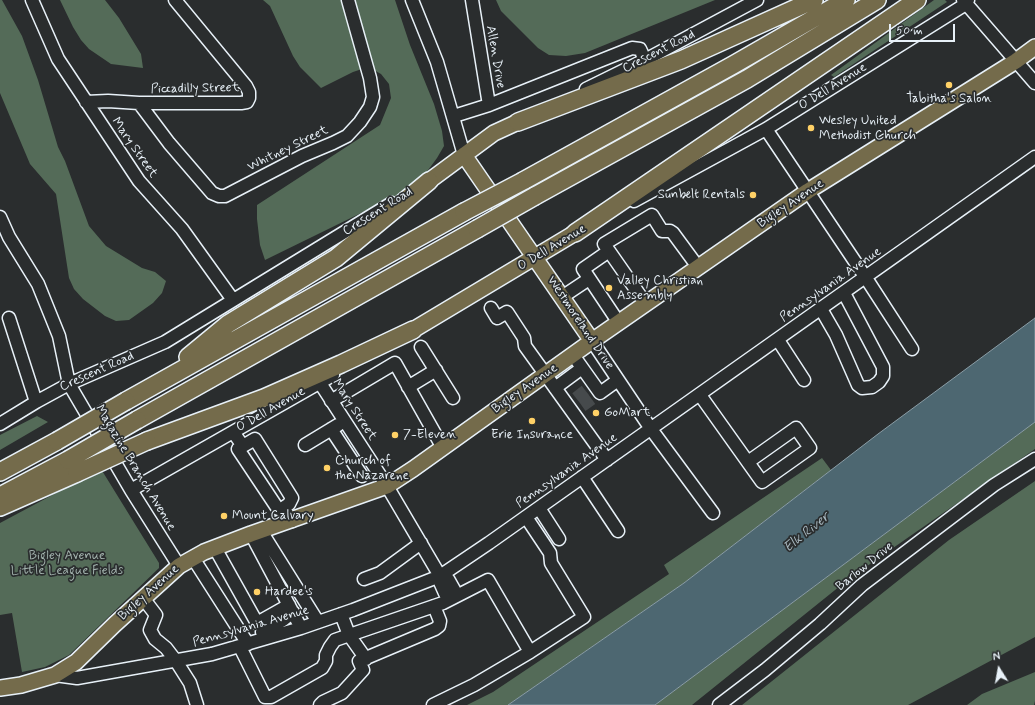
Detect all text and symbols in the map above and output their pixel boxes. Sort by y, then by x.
scale bar [891,16,957,42]
text: 50 m [896,23,923,39]
street label: Allen Drive [482,24,508,90]
street label: Crescent Road [620,27,698,77]
street label: O Dell Avenue [796,60,870,114]
street label: Piccadilly Street [151,80,239,98]
marker: Tabitha's Salon [944,80,954,90]
place label: Tabitha's Salon [906,91,992,107]
place label: Wesley United Methodist Church [819,113,916,144]
street label: Mary Street [107,115,161,181]
street label: Whitney Street [245,123,331,175]
marker: Wesley United Methodist Church [806,123,816,133]
street label: Bigley Avenue [755,176,827,232]
street label: Crescent Road [340,184,416,240]
place label: Sunbelt Rentals [658,187,745,203]
marker: Sunbelt Rentals [748,190,758,200]
street label: O Dell Avenue [515,221,589,275]
street label: Pennsylvania Avenue [777,244,885,326]
street label: Westmoreland Drive [543,273,617,373]
place label: Valley Christian Assembly [617,273,703,304]
marker: Valley Christian Assembly [604,283,614,293]
street label: Crescent Road [58,349,136,395]
street label: Bigley Avenue [489,361,561,417]
street label: Mary Street [328,376,380,444]
street label: O Dell Avenue [234,384,308,436]
street label: Magazine Branch Avenue [91,402,179,534]
place label: GoMart [604,405,650,421]
marker: GoMart [591,408,601,418]
marker: Erie Insurance [527,416,537,426]
place label: 7-Eleven [403,427,456,443]
place label: Erie Insurance [491,427,573,443]
marker: 7-Eleven [390,430,400,440]
street label: Pennsylvania Avenue [513,430,621,512]
place label: Church of the Nazarene [335,453,409,484]
marker: Church of the Nazarene [322,463,332,473]
place label: Mount Calvary [232,508,314,524]
water label: Elk River [781,509,833,557]
marker: Mount Calvary [219,511,229,521]
street label: Barlow Drive [833,539,897,595]
park label: Bigley Avenue Little League Fields [11,548,123,579]
street label: Bigley Avenue [115,562,183,624]
place label: Hardee's [265,584,313,600]
marker: Hardee's [252,587,262,597]
street label: Pennsylvania Avenue [191,603,311,651]
north arrow [979,649,1019,689]
text: N [992,650,1002,665]

